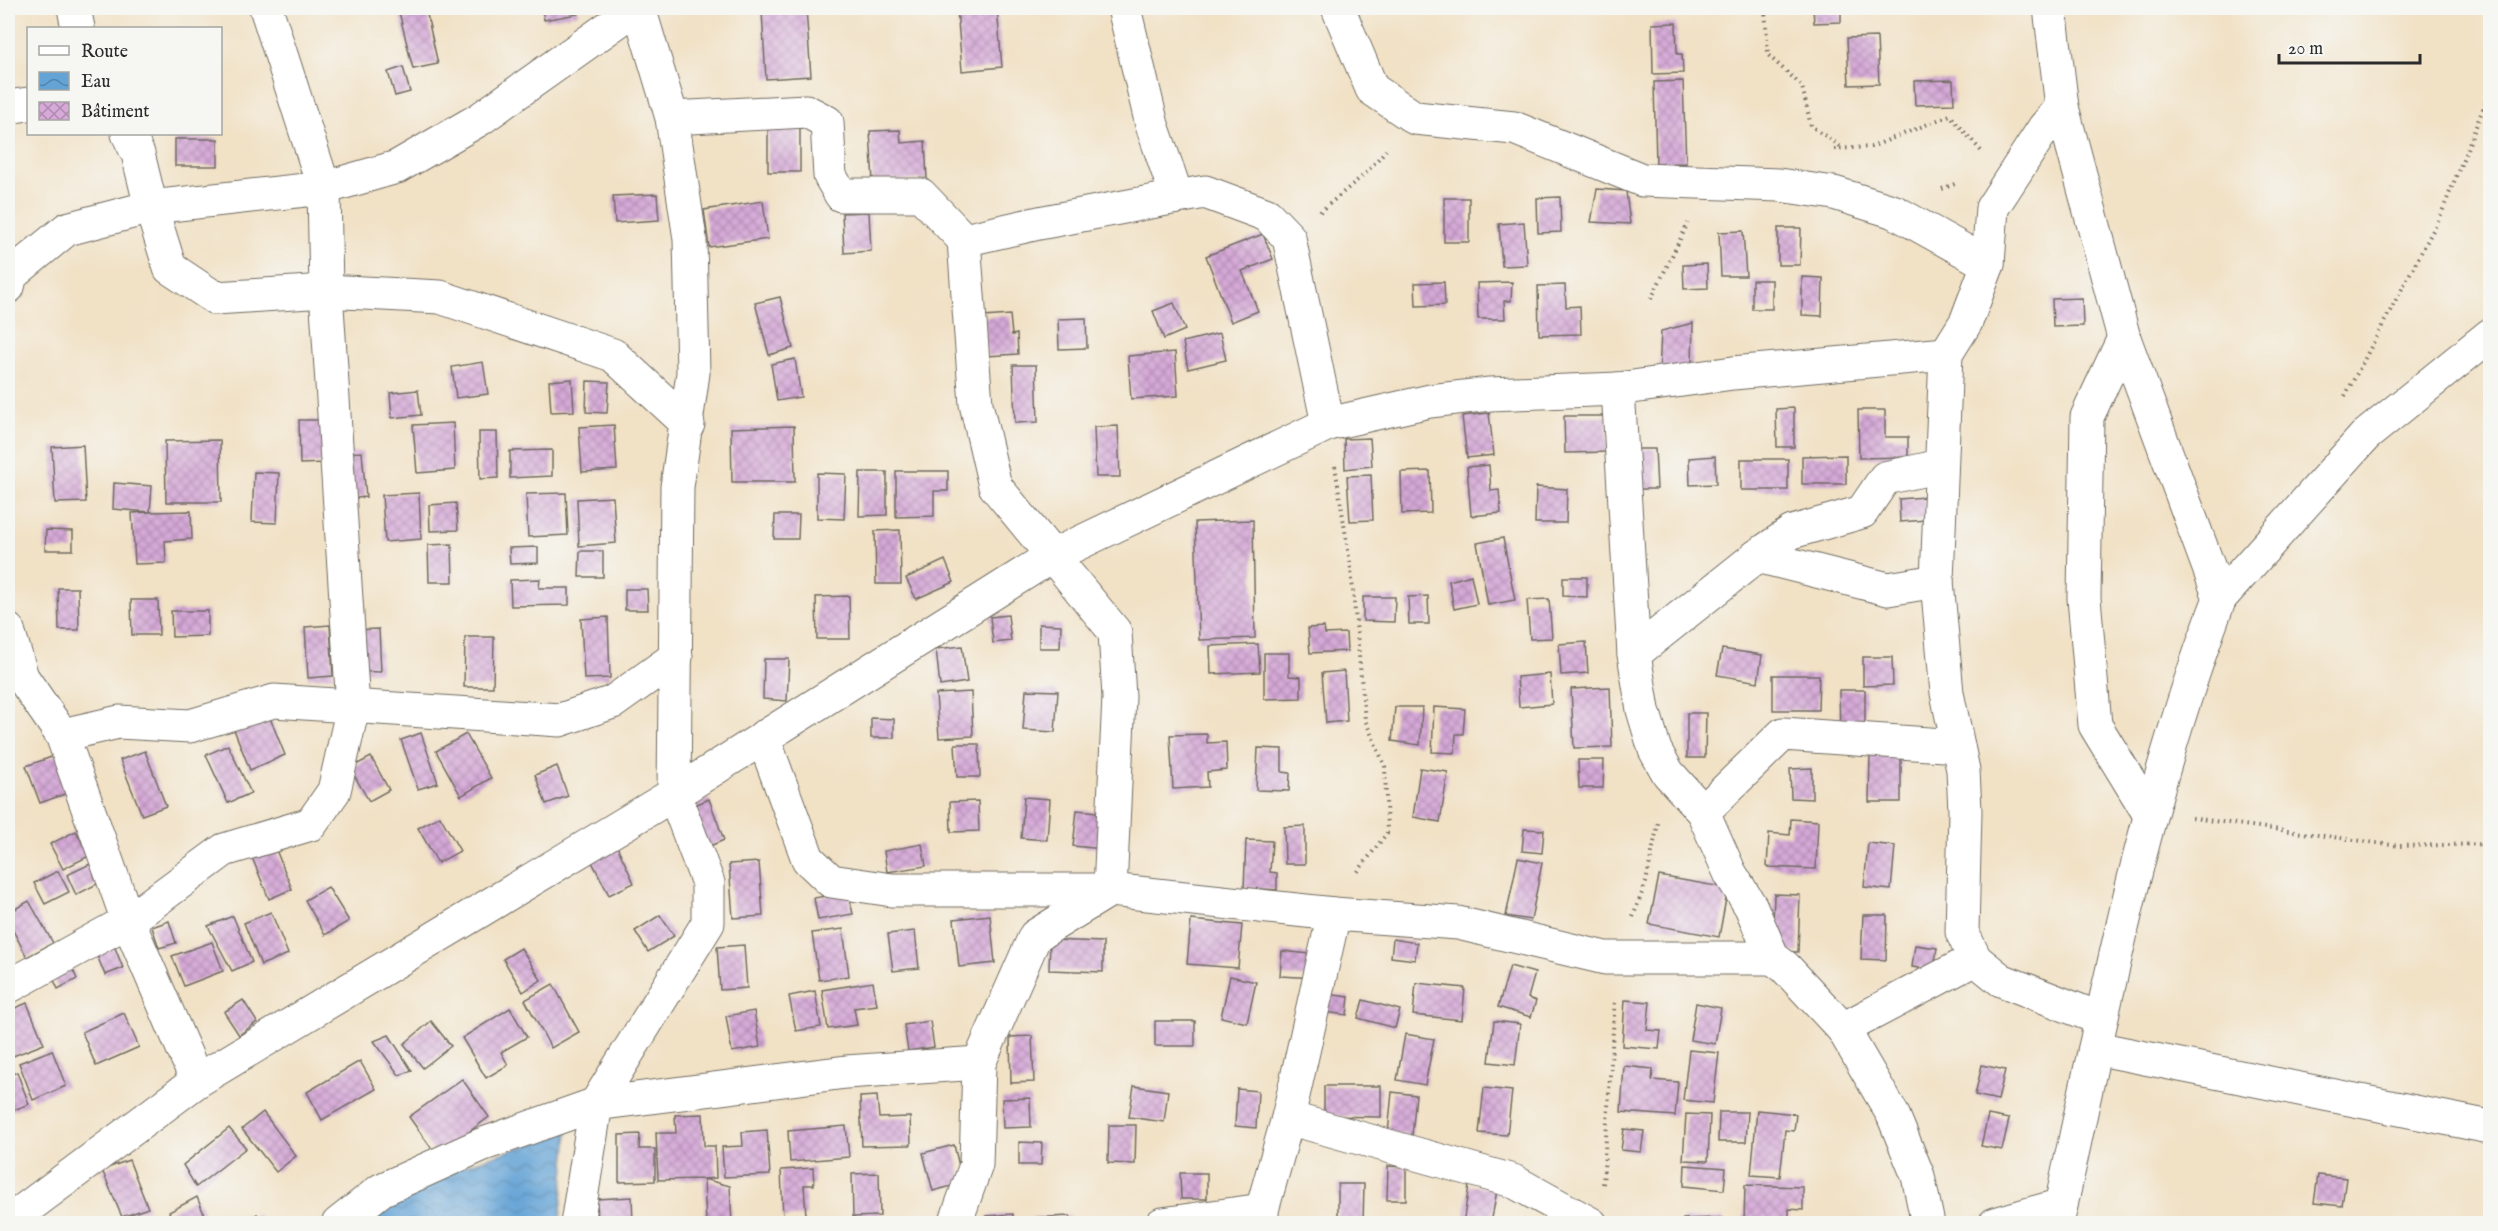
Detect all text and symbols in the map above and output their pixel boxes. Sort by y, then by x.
legend [27,27,222,135]
scale bar [2279,27,2420,65]
text: 20 m [2288,38,2323,61]
text: Route [81,41,128,64]
text: Eau [81,71,111,94]
text: Bâtiment [81,101,150,124]

